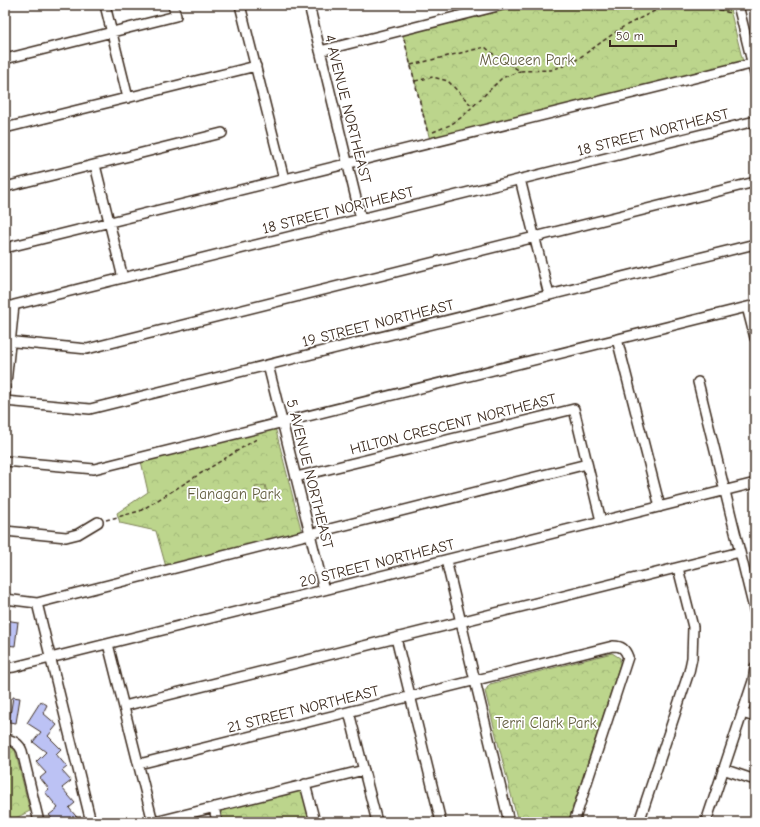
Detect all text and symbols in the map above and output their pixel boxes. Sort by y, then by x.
scale bar [610,22,676,48]
text: 50 m [616,29,644,43]
street label: 4 AVENUE NORTHEAST [321,33,375,185]
park label: McQueen Park [479,51,575,69]
street label: 18 STREET NORTHEAST [575,104,731,160]
street label: 18 STREET NORTHEAST [260,182,416,238]
street label: 19 STREET NORTHEAST [300,295,456,351]
street label: HILTON CRESCENT NORTHEAST [348,390,558,458]
street label: 5 AVENUE NORTHEAST [283,397,337,551]
park label: Flanagan Park [187,485,281,503]
street label: 20 STREET NORTHEAST [298,535,456,591]
street label: 21 STREET NORTHEAST [225,681,381,737]
park label: Terri Clark Park [495,714,598,732]

